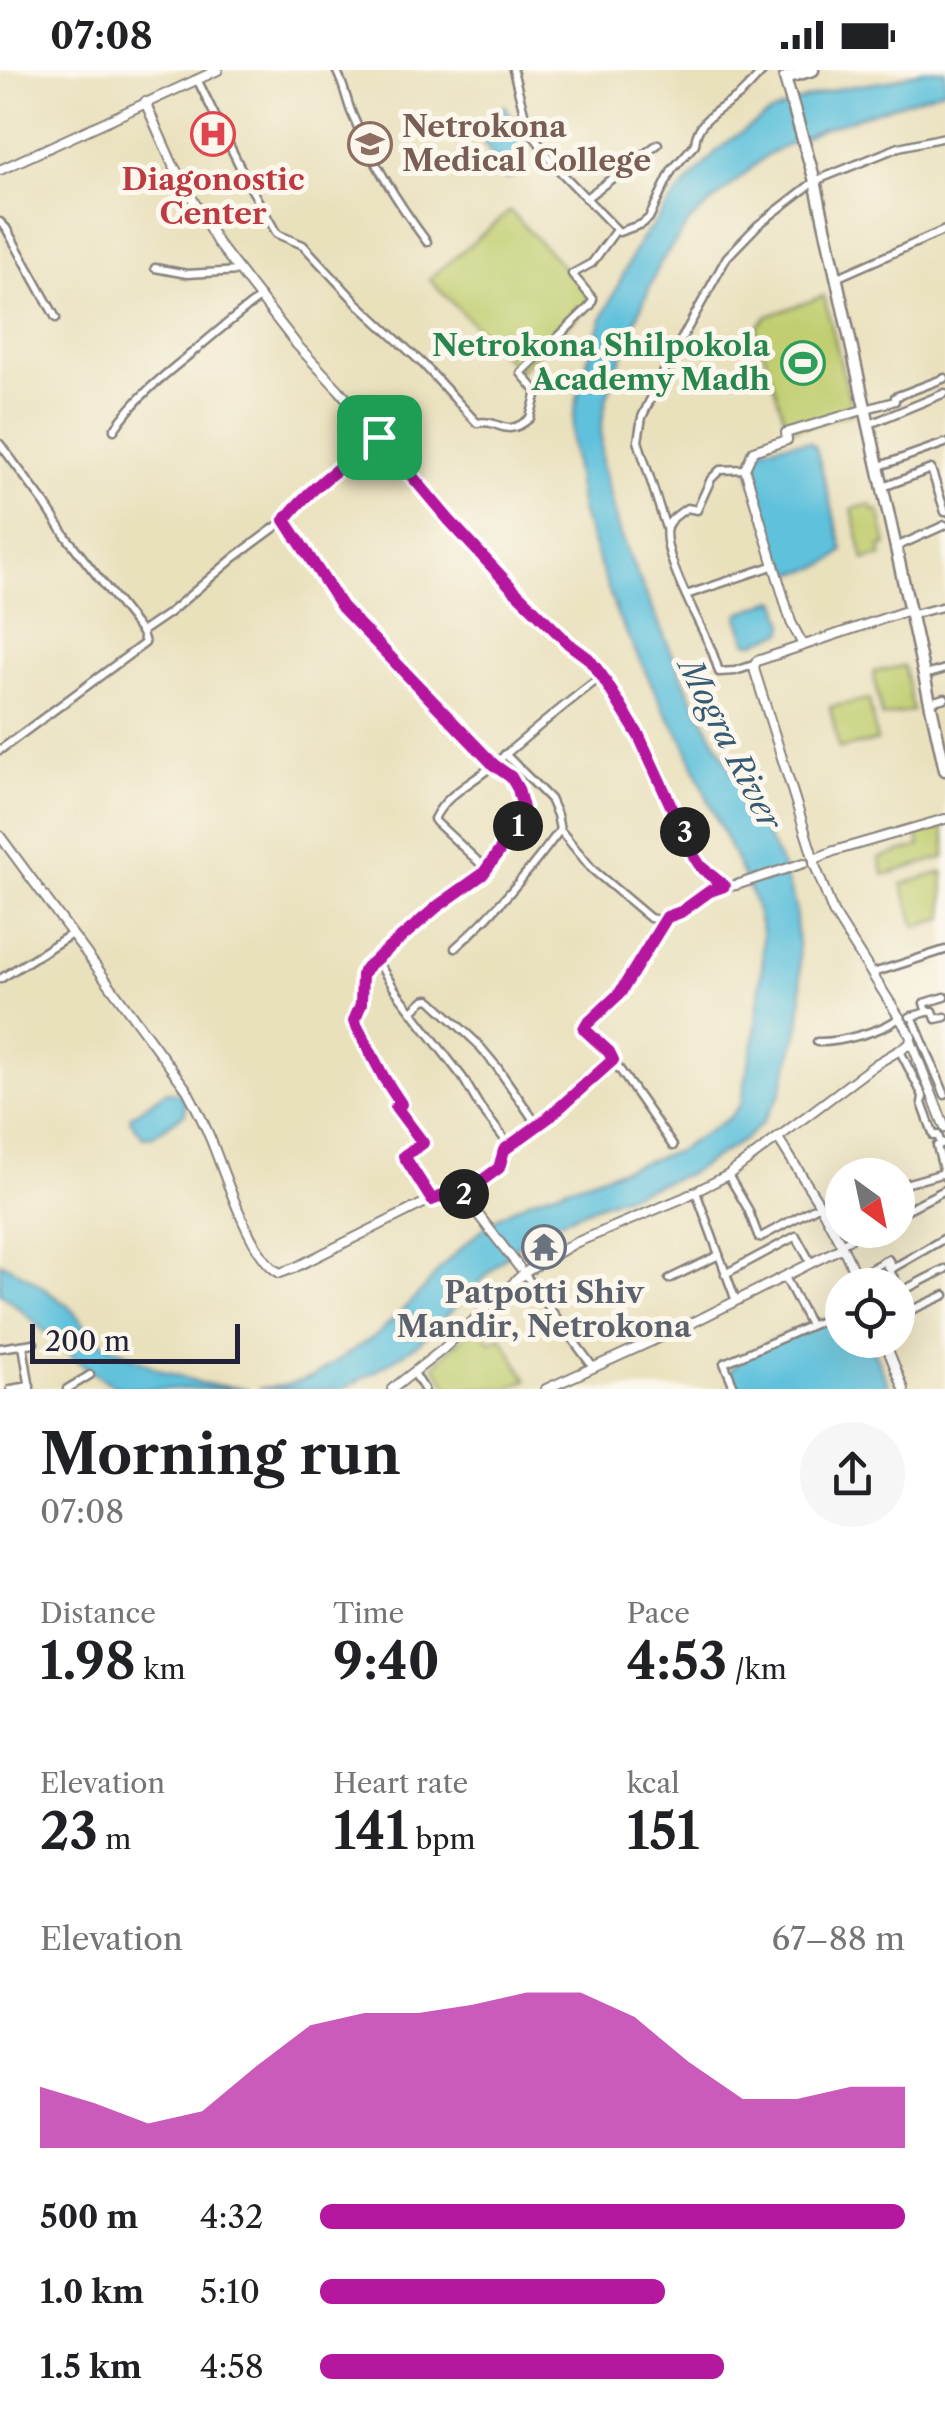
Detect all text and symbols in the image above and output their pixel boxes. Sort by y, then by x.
text: 07:08 [50,12,153,59]
place label: Netrokona Medical College [402,108,651,179]
hospital icon: Diagonostic Center [190,111,236,157]
school or university icon: Netrokona Medical College [347,121,393,167]
place label: Diagonostic Center [121,161,305,232]
place label: Netrokona Shilpokola Academy Madh [432,327,771,398]
sports icon: Netrokona Shilpokola Academy Madh [780,340,826,386]
pin [337,395,422,480]
icon: arrive [352,410,407,465]
water label: Mogra River [669,648,791,838]
pin: 1 [493,801,543,851]
pin: 3 [660,807,710,857]
text: 1 [512,809,524,843]
text: 3 [677,815,693,849]
north arrow [825,1158,915,1248]
map controls [825,1158,915,1358]
pin: 2 [439,1169,489,1219]
text: 2 [456,1177,472,1211]
temple icon: Patpotti Shiv Mandir, Netrokona [521,1224,567,1270]
button: locate [825,1268,915,1358]
place label: Patpotti Shiv Mandir, Netrokona [397,1274,692,1345]
scale bar [30,1319,240,1364]
text: 200 m [45,1324,130,1358]
text: Morning run [40,1421,401,1488]
button: share [800,1422,905,1527]
text: 07:08 [40,1492,124,1531]
text: Distance [40,1596,156,1630]
text: Time [333,1596,404,1630]
text: Pace [627,1596,690,1630]
text: 1.98 [40,1630,136,1692]
text: 9:40 [333,1630,439,1692]
text: 4:53 [627,1630,727,1692]
text: km [136,1652,185,1686]
text: /km [727,1652,787,1686]
text: Elevation [40,1766,165,1800]
text: Heart rate [333,1766,468,1800]
text: kcal [627,1766,680,1800]
text: 23 [40,1800,98,1862]
text: 141 [333,1800,408,1862]
text: 151 [627,1800,699,1862]
text: m [98,1822,131,1856]
text: bpm [408,1822,476,1856]
text: Elevation [40,1919,183,1958]
text: 67–88 m [772,1919,905,1958]
text: 500 m [40,2197,138,2236]
text: 4:32 [200,2197,264,2236]
text: 1.0 km [40,2272,144,2311]
text: 5:10 [200,2272,260,2311]
text: 1.5 km [40,2347,142,2386]
text: 4:58 [200,2347,264,2386]

